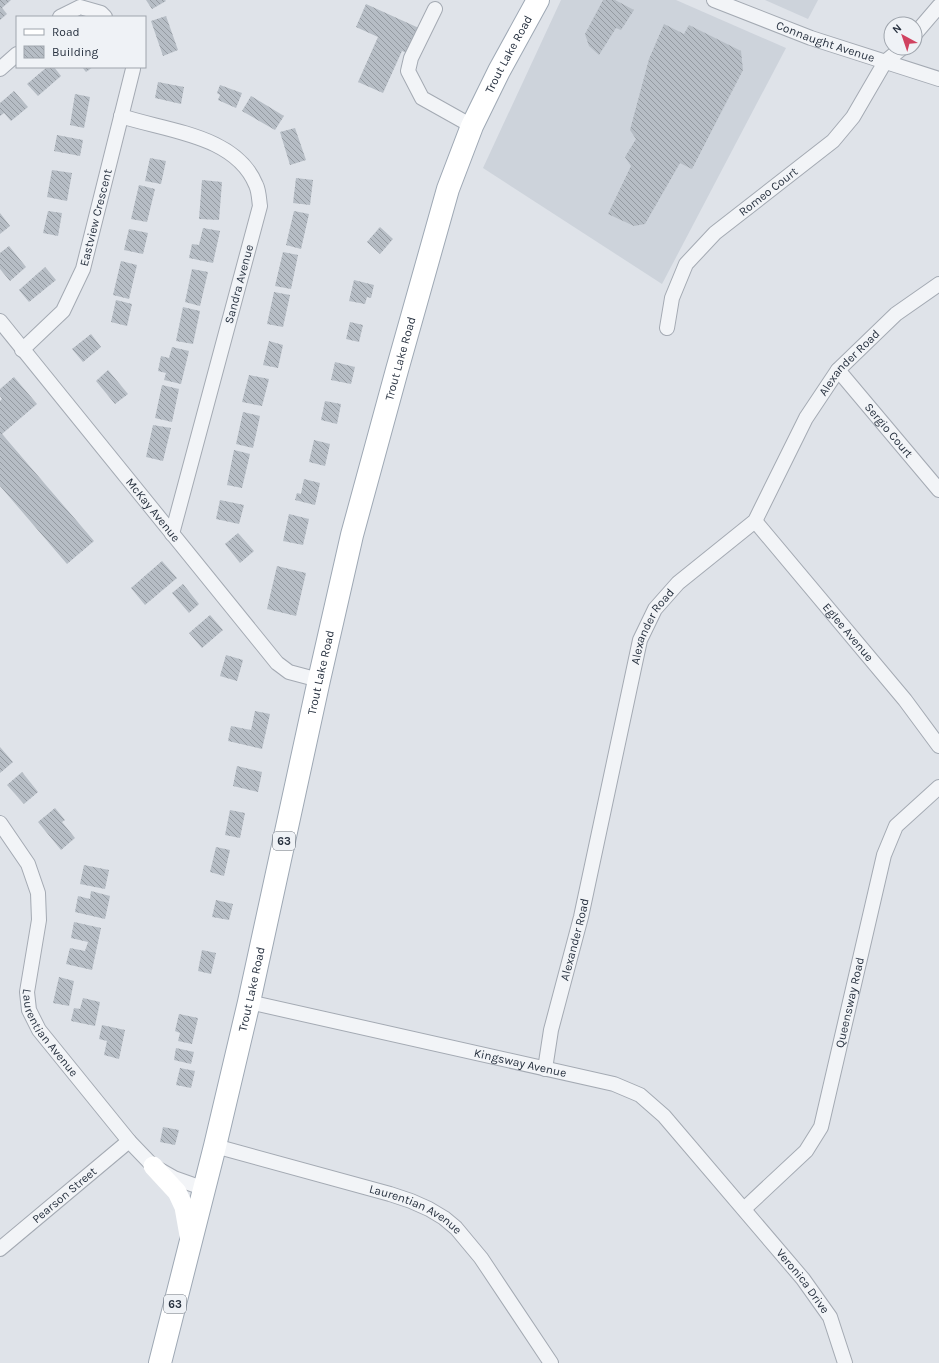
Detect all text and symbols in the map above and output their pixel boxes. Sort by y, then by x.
street label: Trout Lake Road [482,13,535,96]
legend [16,16,146,68]
north arrow [883,16,923,56]
street label: Connaught Avenue [774,18,876,65]
text: N [890,21,904,36]
text: Road [52,25,80,39]
text: Building [52,45,99,59]
street label: Romeo Court [736,164,801,219]
street label: Eastview Crescent [77,167,115,268]
street label: Sandra Avenue [222,243,256,325]
street label: Trout Lake Road [382,315,419,402]
street label: Alexander Road [816,327,882,398]
street label: Sergio Court [862,400,916,461]
street label: McKay Avenue [123,475,183,545]
street label: Alexander Road [628,585,677,666]
street label: Eglee Avenue [820,600,877,664]
street label: Trout Lake Road [305,629,337,716]
road number: 63 [273,832,295,850]
street label: Alexander Road [557,897,592,982]
street label: Trout Lake Road [235,945,268,1033]
street label: Queensway Road [833,956,867,1049]
street label: Laurentian Avenue [20,988,81,1079]
street label: Kingsway Avenue [473,1046,568,1080]
street label: Pearson Street [29,1164,100,1226]
street label: Laurentian Avenue [368,1182,465,1237]
street label: Veronica Drive [773,1246,832,1316]
road number: 63 [164,1295,186,1313]

